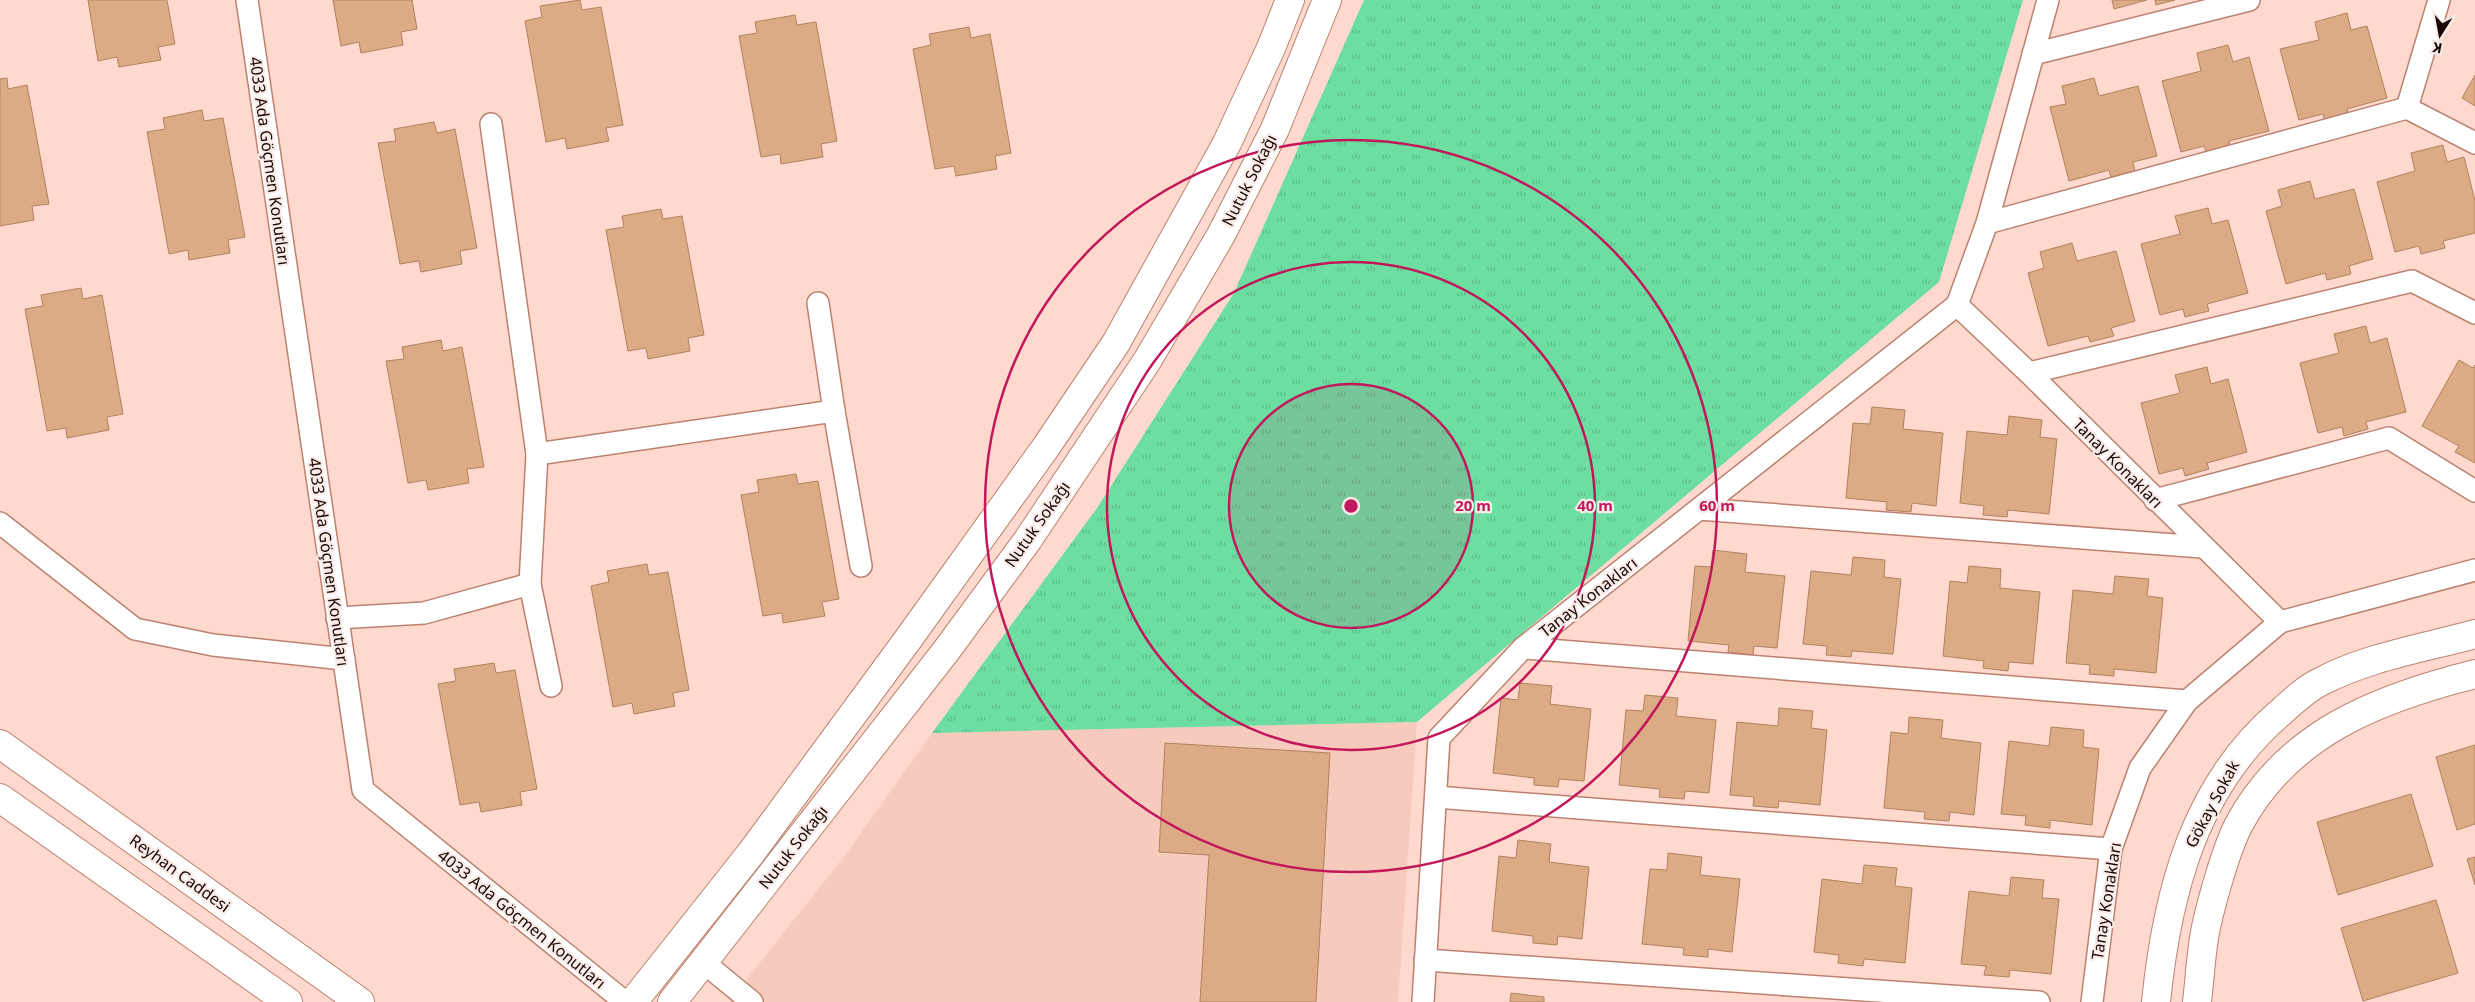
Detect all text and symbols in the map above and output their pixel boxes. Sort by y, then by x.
north arrow [2415,10,2465,60]
text: K [2430,38,2444,58]
street label: 4033 Ada Göçmen Konutları [244,55,296,267]
street label: Nutuk Sokağı [1216,130,1282,230]
street label: Tanay Konakları [2068,413,2168,513]
street label: 4033 Ada Göçmen Konutları [303,456,355,668]
street label: Nutuk Sokağı [999,477,1075,571]
text: 20 m [1455,495,1491,515]
text: 40 m [1577,495,1613,515]
text: 60 m [1699,495,1735,515]
centre of rings [1342,497,1360,515]
street label: Tanay Konakları [1534,552,1642,642]
street label: Gökay Sokak [2180,756,2244,851]
street label: Nutuk Sokağı [753,801,833,893]
street label: Reyhan Caddesi [125,829,235,917]
street label: Tanay Konakları [2086,841,2126,961]
street label: 4033 Ada Göçmen Konutları [433,844,611,994]

